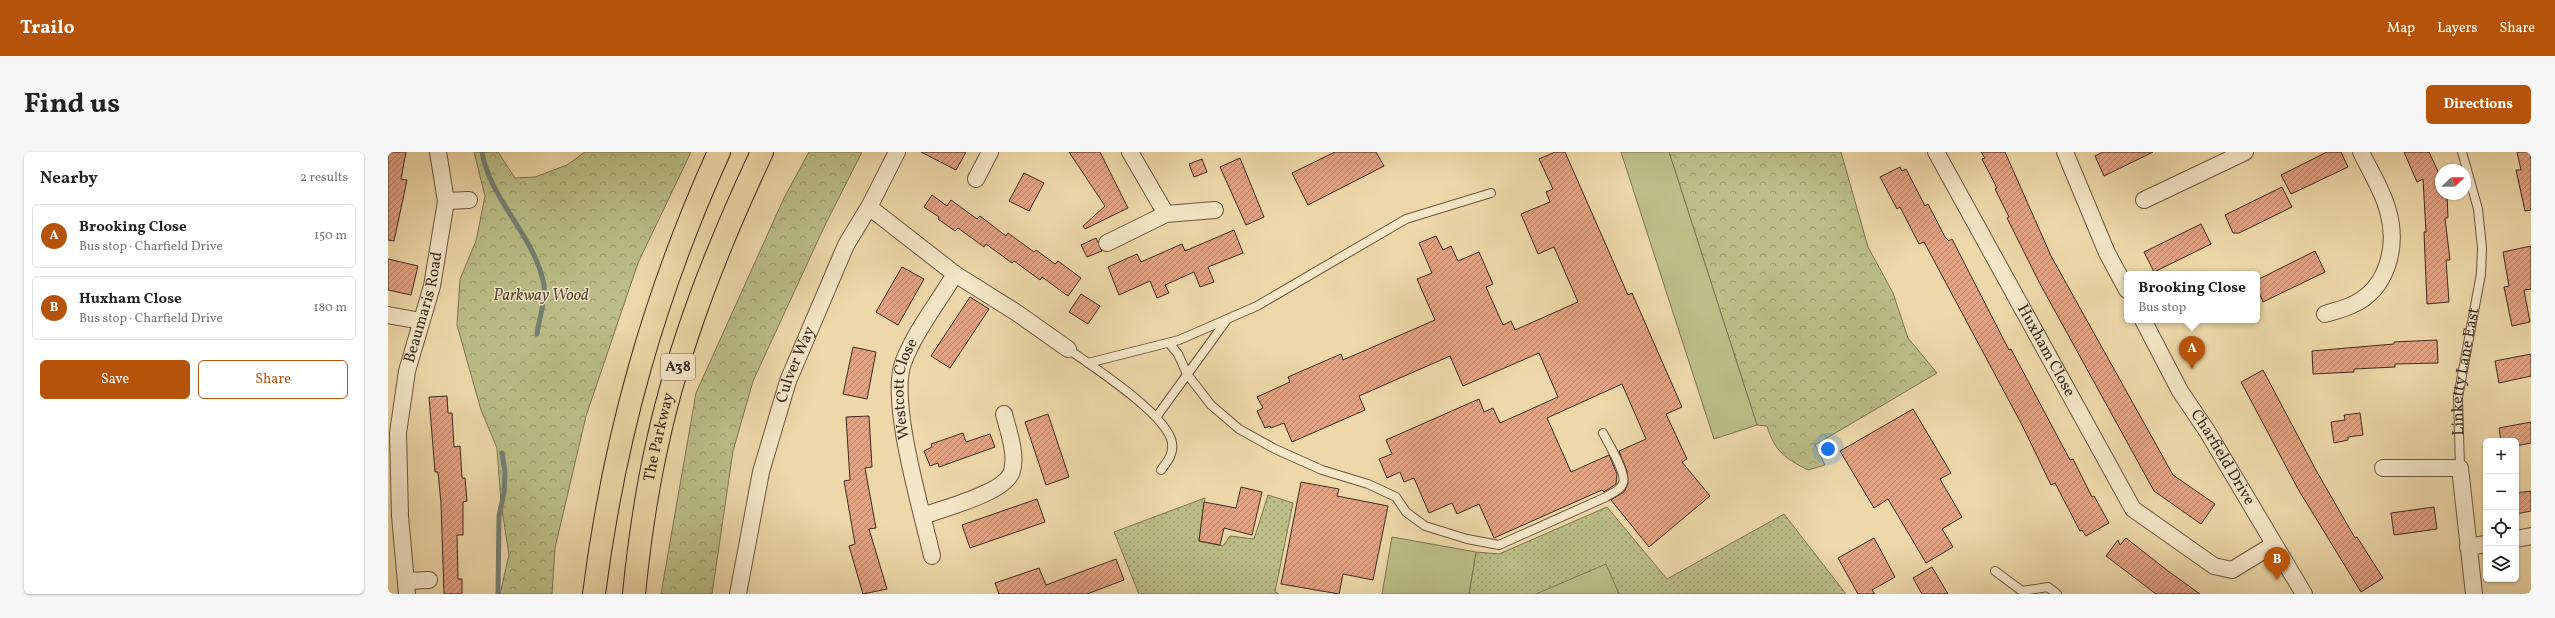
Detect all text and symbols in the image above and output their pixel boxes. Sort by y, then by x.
text: Trailo [20,15,75,41]
text: Map [2387,19,2415,38]
text: Layers [2437,19,2477,38]
text: Share [2499,19,2535,38]
text: Find us [24,85,120,124]
button: Directions [2426,85,2531,124]
north arrow [2435,164,2471,200]
text: Nearby [40,167,98,190]
text: 2 results [300,169,348,187]
text: Brooking Close [79,217,187,238]
text: A [49,227,59,245]
text: 150 m [314,227,347,245]
text: Bus stop · Charfield Drive [79,238,223,256]
street label: Beaumaris Road [399,250,448,366]
popup [2124,271,2260,323]
text: Brooking Close [2138,278,2246,299]
park label: Parkway Wood [493,285,589,307]
text: Huxham Close [79,289,182,310]
text: B [50,299,58,317]
text: 180 m [313,299,347,317]
text: Bus stop [2138,299,2186,317]
street label: Huxham Close [2011,301,2080,401]
street label: Linketty Lane East [2447,306,2486,436]
text: Bus stop · Charfield Drive [79,310,223,328]
street label: Culver Way [771,323,821,406]
street label: Westcott Close [889,335,923,441]
pin: A [2179,336,2205,369]
road number: A38 [661,354,695,380]
button: Save [40,360,190,399]
button: Share [198,360,348,399]
street label: The Parkway [639,390,680,483]
street label: Charfield Drive [2185,405,2260,510]
map controls [2483,438,2519,582]
button: + [2483,438,2519,474]
your location [1818,439,1838,459]
button: − [2483,474,2519,510]
button: locate [2483,510,2519,546]
button: layers [2483,546,2519,582]
pin: B [2264,547,2290,580]

